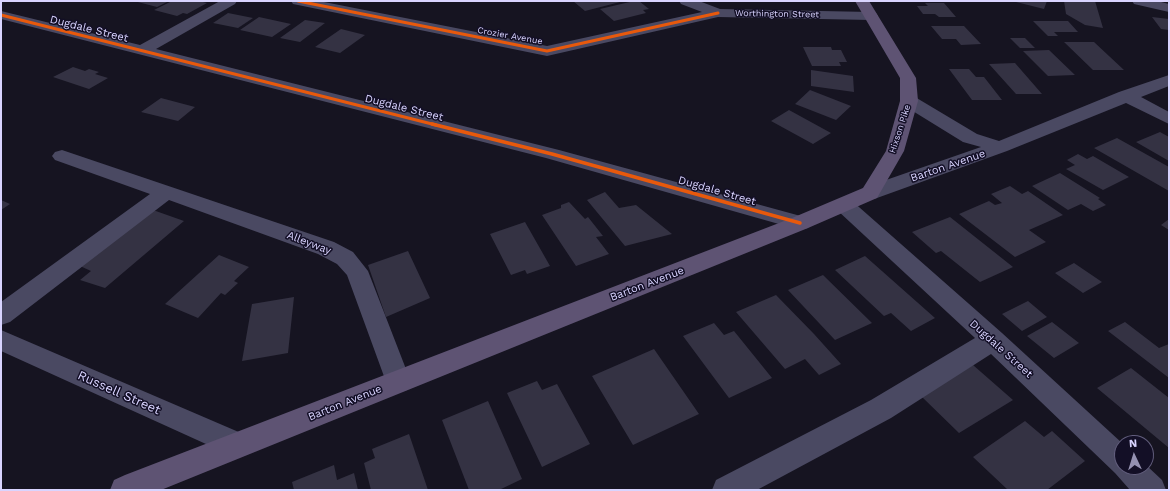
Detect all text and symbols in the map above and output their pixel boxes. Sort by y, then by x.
street label: Worthington Street [735,8,819,20]
street label: Dugdale Street [48,13,130,45]
street label: Crozier Avenue [477,25,543,47]
street label: Dugdale Street [363,92,445,124]
street label: Hixson Pike [887,103,913,155]
street label: Barton Avenue [909,147,987,185]
street label: Dugdale Street [677,174,757,208]
street label: Alleyway [285,229,333,257]
street label: Barton Avenue [608,264,686,304]
street label: Dugdale Street [967,317,1035,381]
street label: Russell Street [75,368,163,418]
street label: Barton Avenue [306,382,384,424]
north arrow [1114,435,1154,475]
text: N [1129,437,1138,450]

